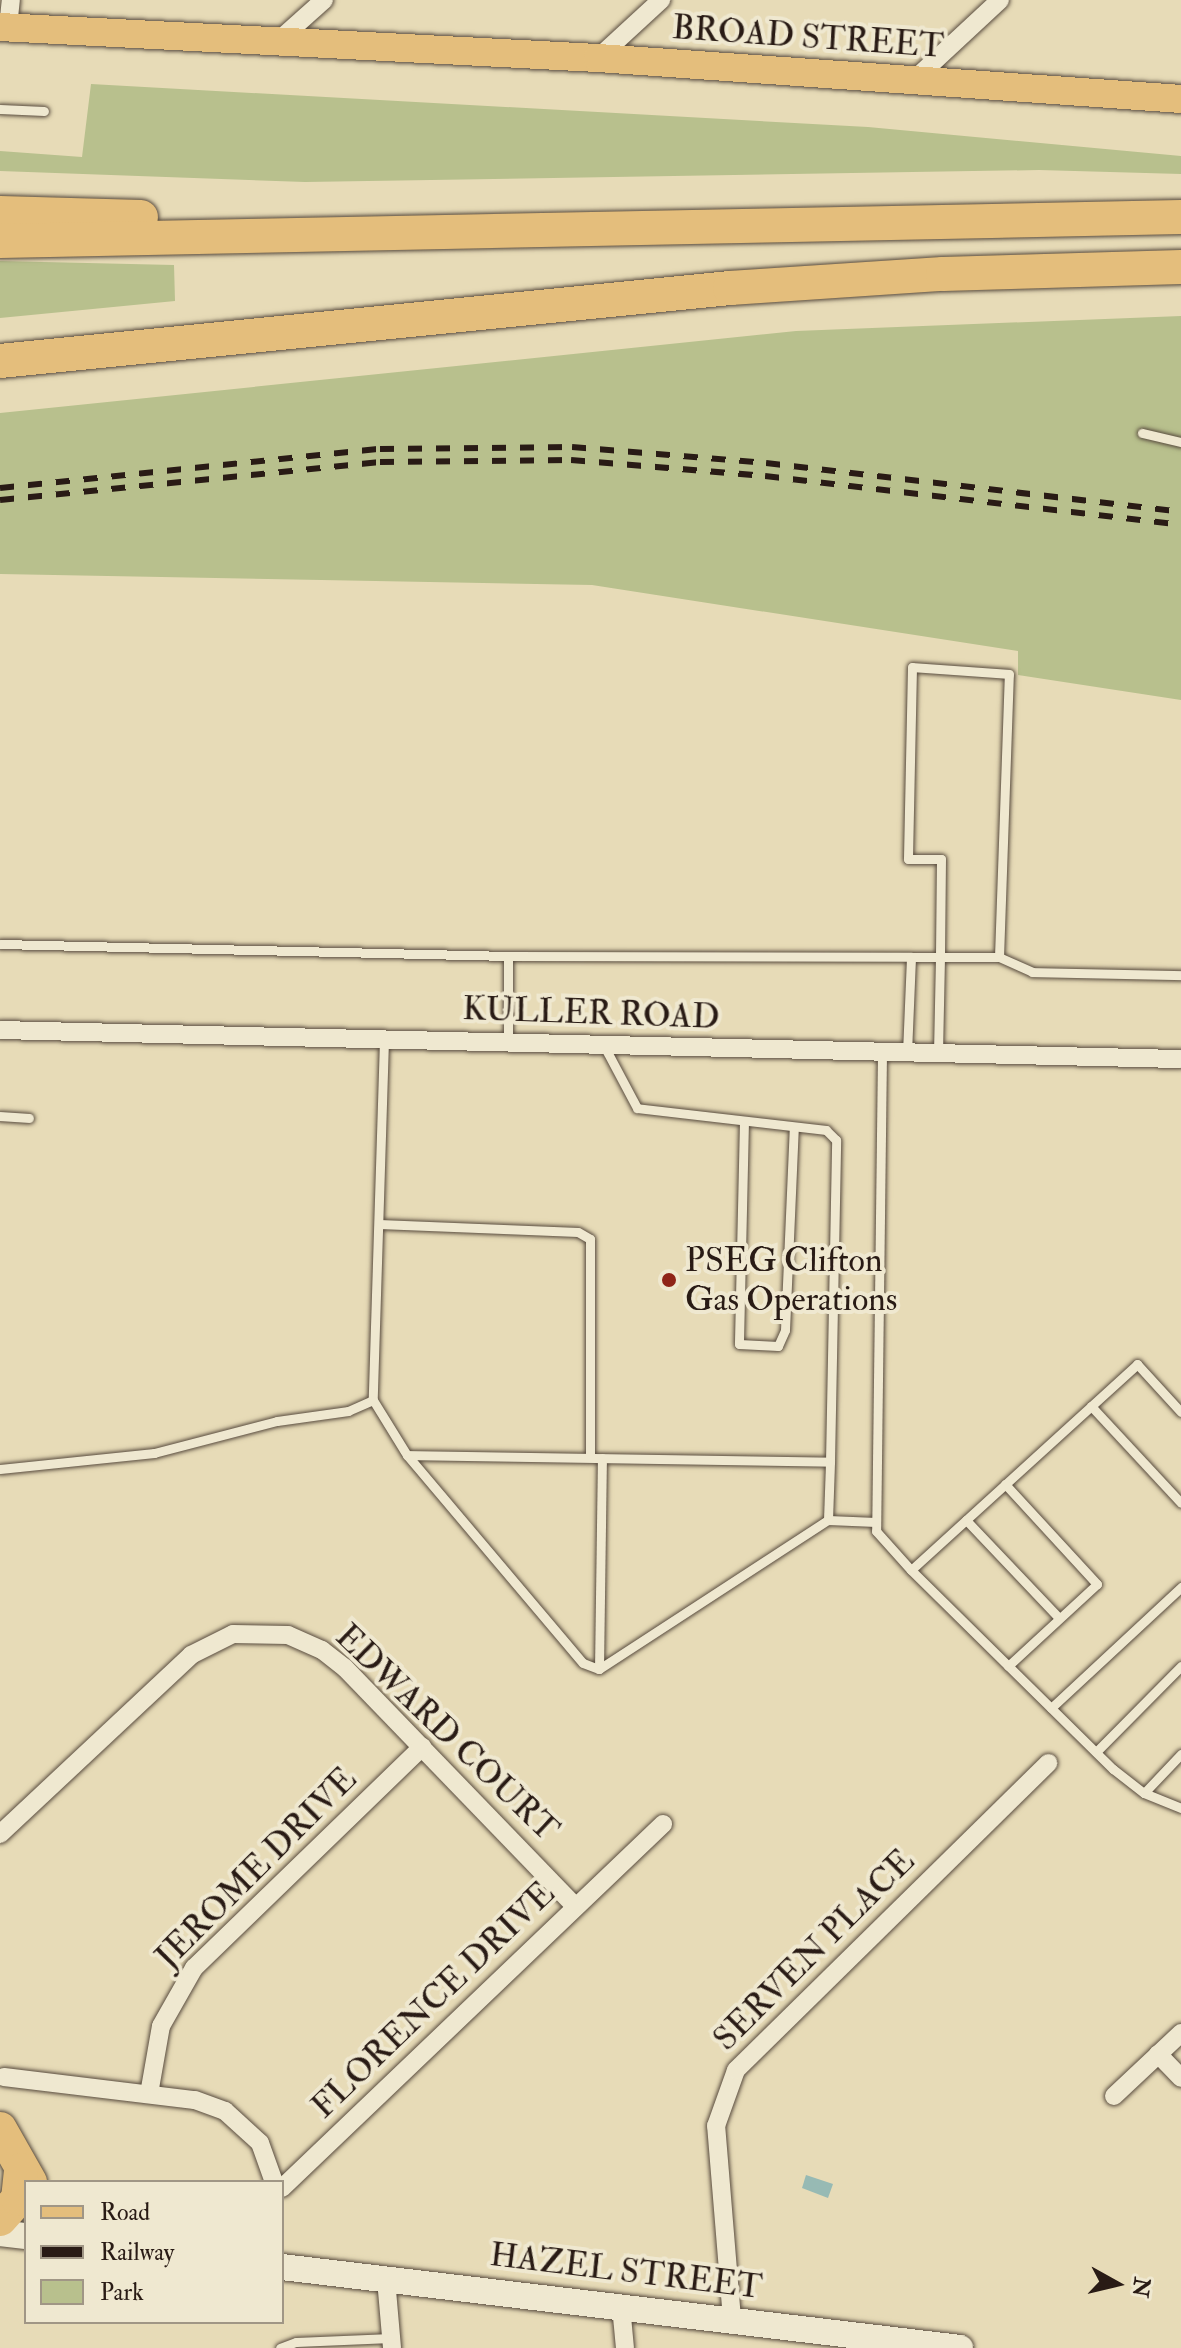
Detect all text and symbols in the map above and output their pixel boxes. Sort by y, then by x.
street label: BROAD STREET [671,7,945,67]
street label: KULLER ROAD [462,988,720,1038]
place label: PSEG Clifton Gas Operations [685,1240,898,1320]
marker: PSEG Clifton Gas Operations [660,1271,678,1289]
street label: EDWARD COURT [327,1616,567,1850]
street label: JEROME DRIVE [147,1759,365,1977]
street label: SERVEN PLACE [705,1841,923,2059]
street label: FLORENCE DRIVE [303,1873,563,2127]
legend [24,2180,284,2324]
text: Road [100,2197,150,2228]
street label: HAZEL STREET [488,2234,764,2308]
text: Railway [100,2237,174,2268]
north arrow [1077,2244,1157,2324]
text: N [1126,2276,1156,2299]
text: Park [100,2277,144,2308]

